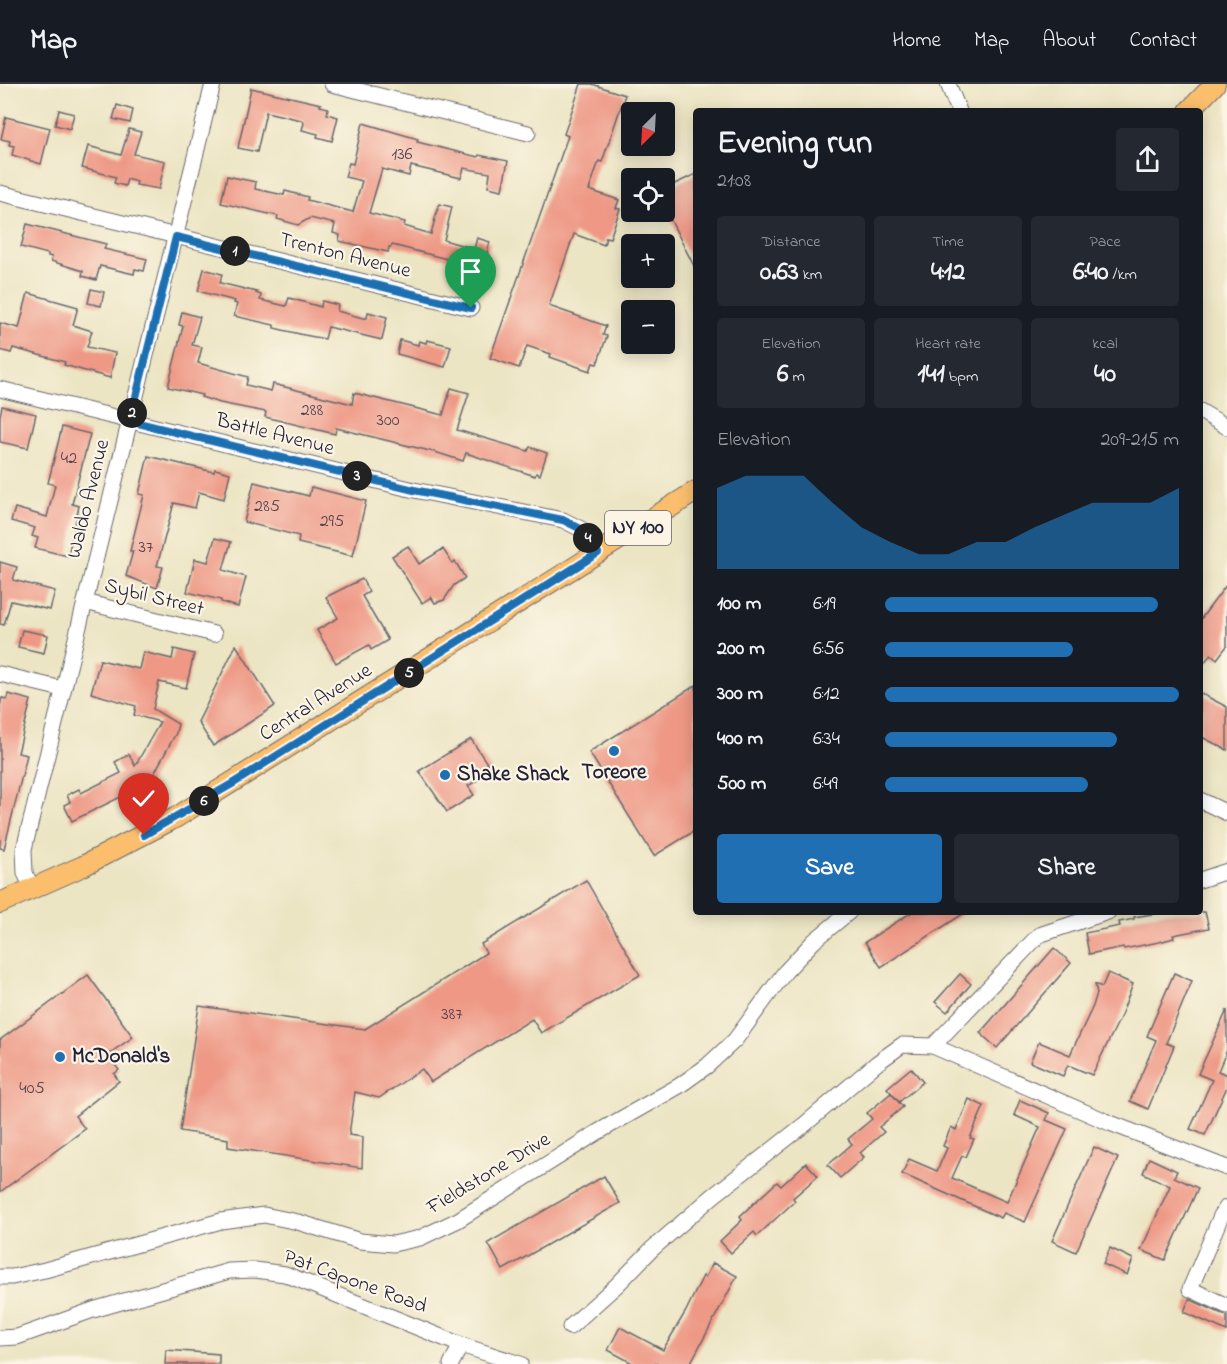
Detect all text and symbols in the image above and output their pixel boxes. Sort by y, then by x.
text: Map [30,21,77,62]
text: Home [892,26,941,56]
text: Map [974,26,1009,56]
text: About [1042,26,1096,56]
text: Contact [1129,26,1197,56]
north arrow [621,102,675,156]
map controls [621,102,675,354]
text: Evening run [717,120,872,168]
button: share [1116,128,1179,191]
house number: 136 [391,142,413,168]
text: 21:08 [717,167,751,196]
button: locate [621,168,675,222]
street label: Trenton Avenue [276,225,415,287]
text: Distance [762,230,820,254]
text: Time [932,230,964,254]
text: Pace [1089,230,1121,254]
button: + [621,234,675,288]
pin: 1 [220,236,250,266]
text: 1 [232,239,238,263]
pin [445,246,496,308]
text: 0.63 [760,254,799,292]
text: 4:12 [931,254,965,292]
text: 6:40 [1073,254,1109,292]
icon: arrive [454,255,487,288]
text: km [799,263,822,287]
text: /km [1109,263,1137,287]
button: − [621,300,675,354]
text: Elevation [762,332,820,356]
text: Heart rate [915,332,981,356]
text: kcal [1092,332,1118,356]
text: 6 [777,356,789,394]
text: 141 [918,356,945,394]
text: 40 [1094,356,1116,394]
text: m [789,365,805,389]
text: bpm [945,365,978,389]
pin: 2 [117,398,147,428]
house number: 288 [301,398,323,424]
text: 2 [128,401,136,425]
street label: Battle Avenue [212,406,338,464]
house number: 300 [377,408,400,434]
text: Elevation [717,426,791,455]
text: 209–215 m [1100,426,1179,455]
street label: Waldo Avenue [60,436,118,562]
house number: 42 [61,446,77,472]
pin: 3 [342,461,372,491]
text: 3 [354,464,360,488]
house number: 285 [254,494,280,520]
house number: 295 [320,509,344,535]
road number: NY 100 [605,511,671,545]
pin: 4 [573,523,603,553]
text: 4 [585,526,591,550]
house number: 37 [139,535,154,561]
street label: Sybil Street [101,571,207,627]
text: 100 m [717,590,761,619]
text: 6:19 [813,590,836,619]
text: 200 m [717,635,765,664]
text: 6:56 [813,635,844,664]
street label: Central Avenue [254,656,379,750]
pin: 5 [394,658,424,688]
text: 5 [404,661,414,685]
text: 300 m [717,680,763,709]
text: 6:12 [813,680,840,709]
text: 400 m [717,725,763,754]
text: 6:34 [813,725,840,754]
marker: Toreore [607,744,621,758]
place label: Toreore [582,758,647,788]
place label: Shake Shack [457,760,570,790]
marker: Shake Shack [438,768,452,782]
text: 500 m [717,770,766,799]
text: 6:49 [813,770,838,799]
pin [118,773,169,835]
icon: check [127,782,160,815]
pin: 6 [189,786,219,816]
text: 6 [200,789,208,813]
button: Save [717,834,942,903]
button: Share [954,834,1179,903]
house number: 387 [441,1002,463,1028]
place label: McDonald's [72,1042,171,1072]
marker: McDonald's [53,1050,67,1064]
house number: 405 [19,1076,45,1102]
street label: Fieldstone Drive [421,1125,557,1223]
street label: Pat Capone Road [279,1242,431,1322]

